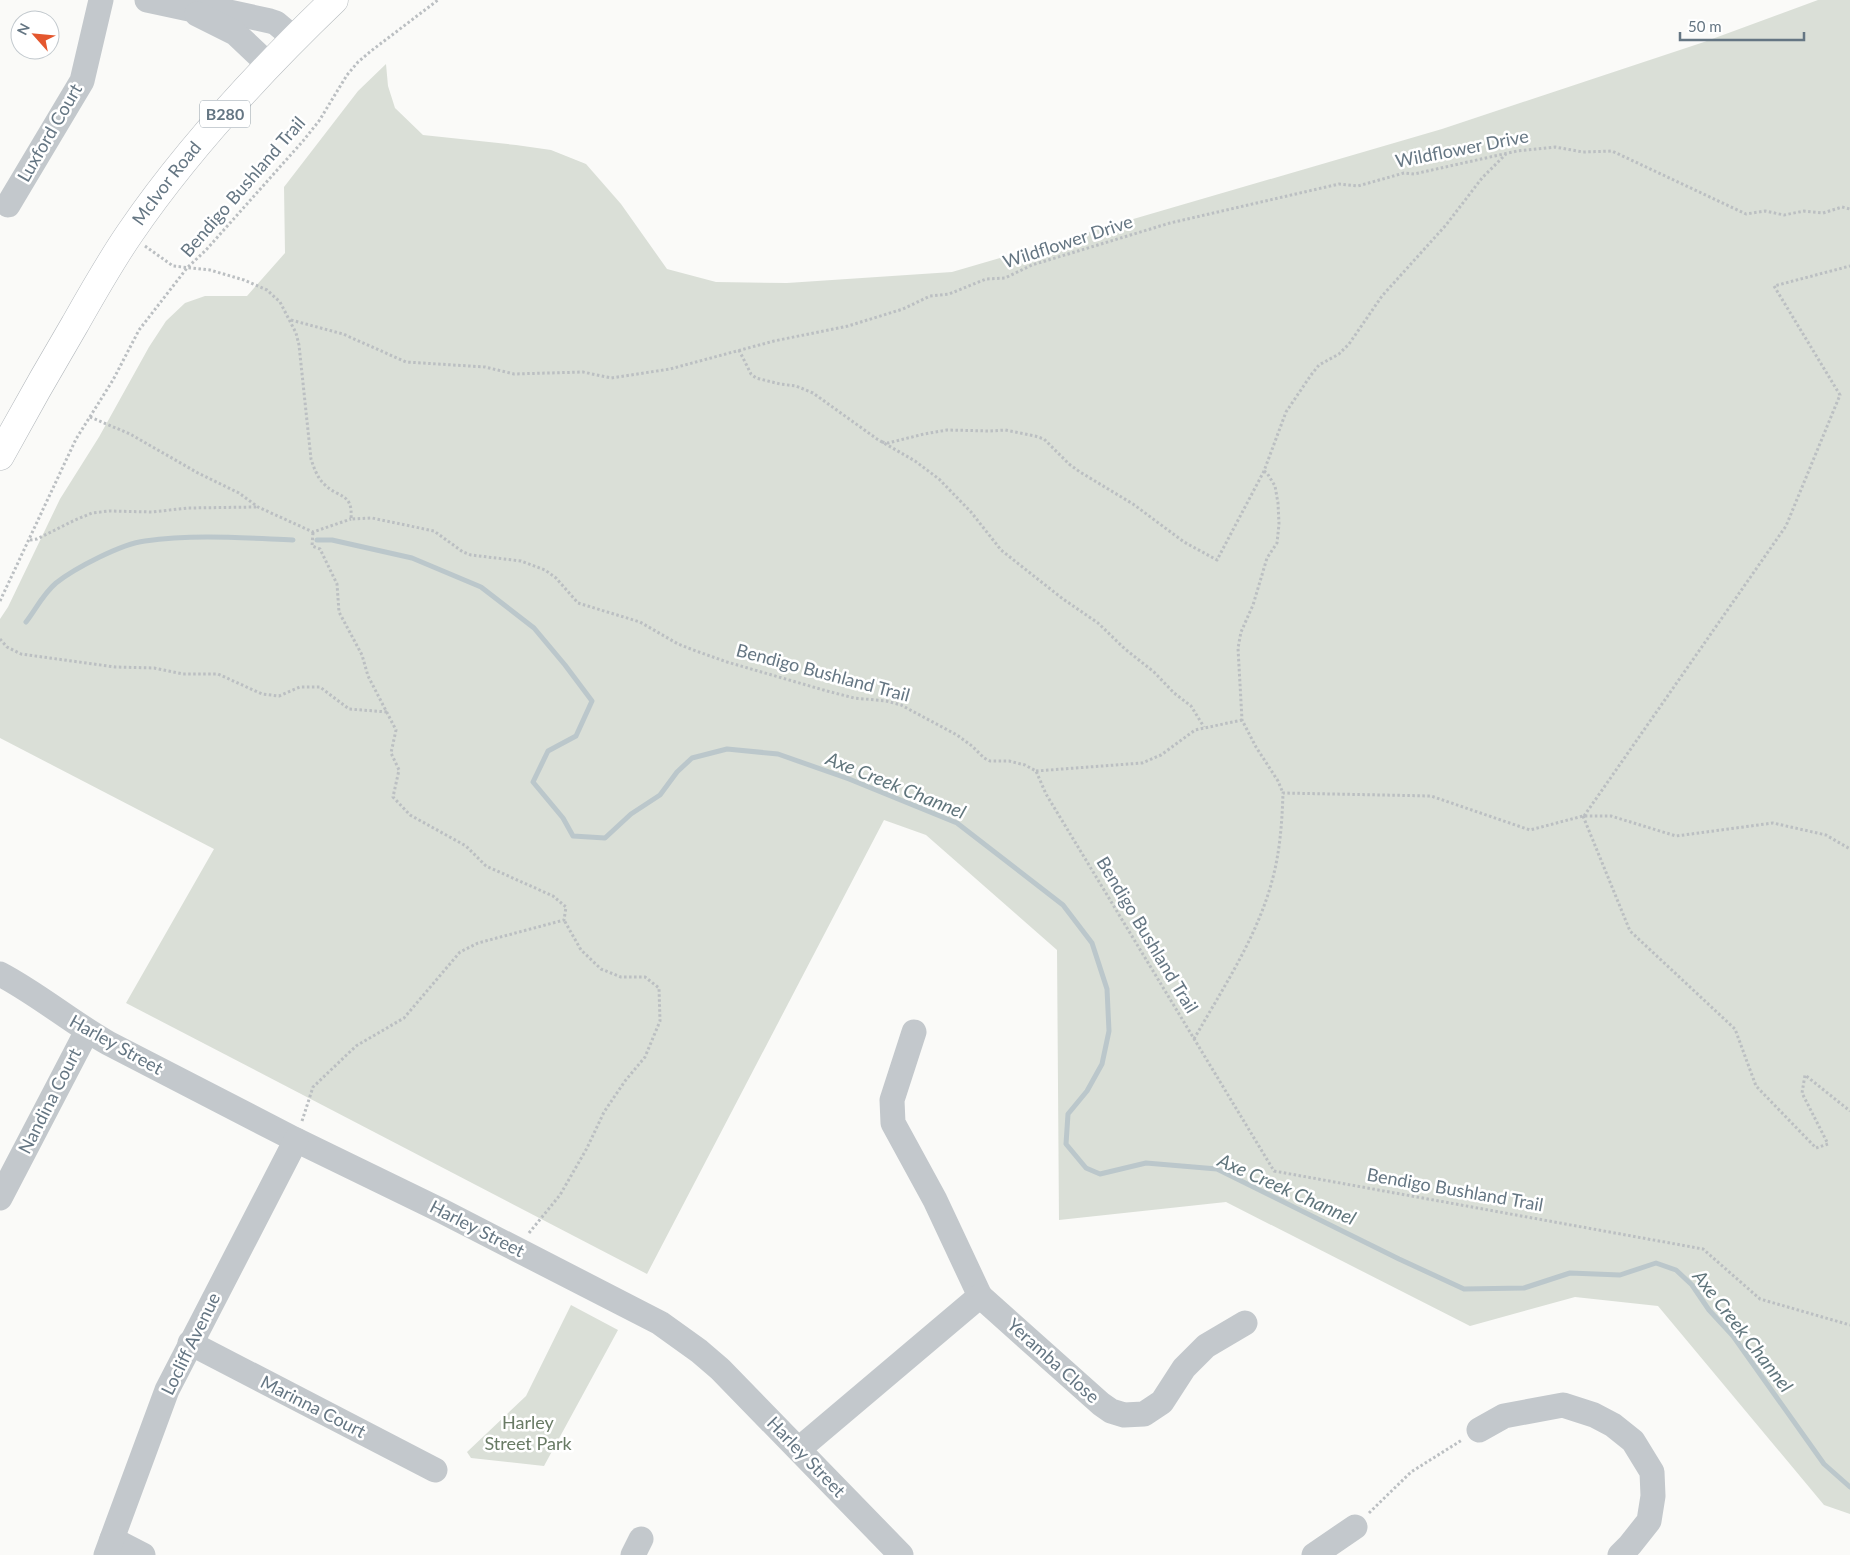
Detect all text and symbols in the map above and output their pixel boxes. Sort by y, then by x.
north arrow [10,10,60,60]
scale bar [1680,10,1804,42]
text: 50 m [1688,17,1722,35]
text: N [13,20,33,38]
street label: Luxford Court [12,79,86,186]
road number: B280 [200,100,250,128]
street label: Bendigo Bushland Trail [175,112,309,261]
street label: Wildflower Drive [1393,124,1530,172]
street label: McIvor Road [127,136,205,229]
street label: Wildflower Drive [1000,210,1135,272]
street label: Bendigo Bushland Trail [734,638,912,706]
water label: Axe Creek Channel [822,746,969,823]
street label: Bendigo Bushland Trail [1092,852,1203,1017]
street label: Harley Street [66,1009,167,1079]
street label: Nandina Court [13,1044,85,1157]
water label: Axe Creek Channel [1214,1147,1360,1229]
street label: Bendigo Bushland Trail [1365,1163,1545,1215]
street label: Harley Street [426,1195,529,1262]
water label: Axe Creek Channel [1688,1264,1798,1396]
street label: Locliff Avenue [156,1289,224,1398]
street label: Yeramba Close [1003,1313,1104,1407]
street label: Marinna Court [257,1370,370,1442]
park label: Harley Street Park [484,1411,572,1454]
street label: Harley Street [763,1411,851,1501]

